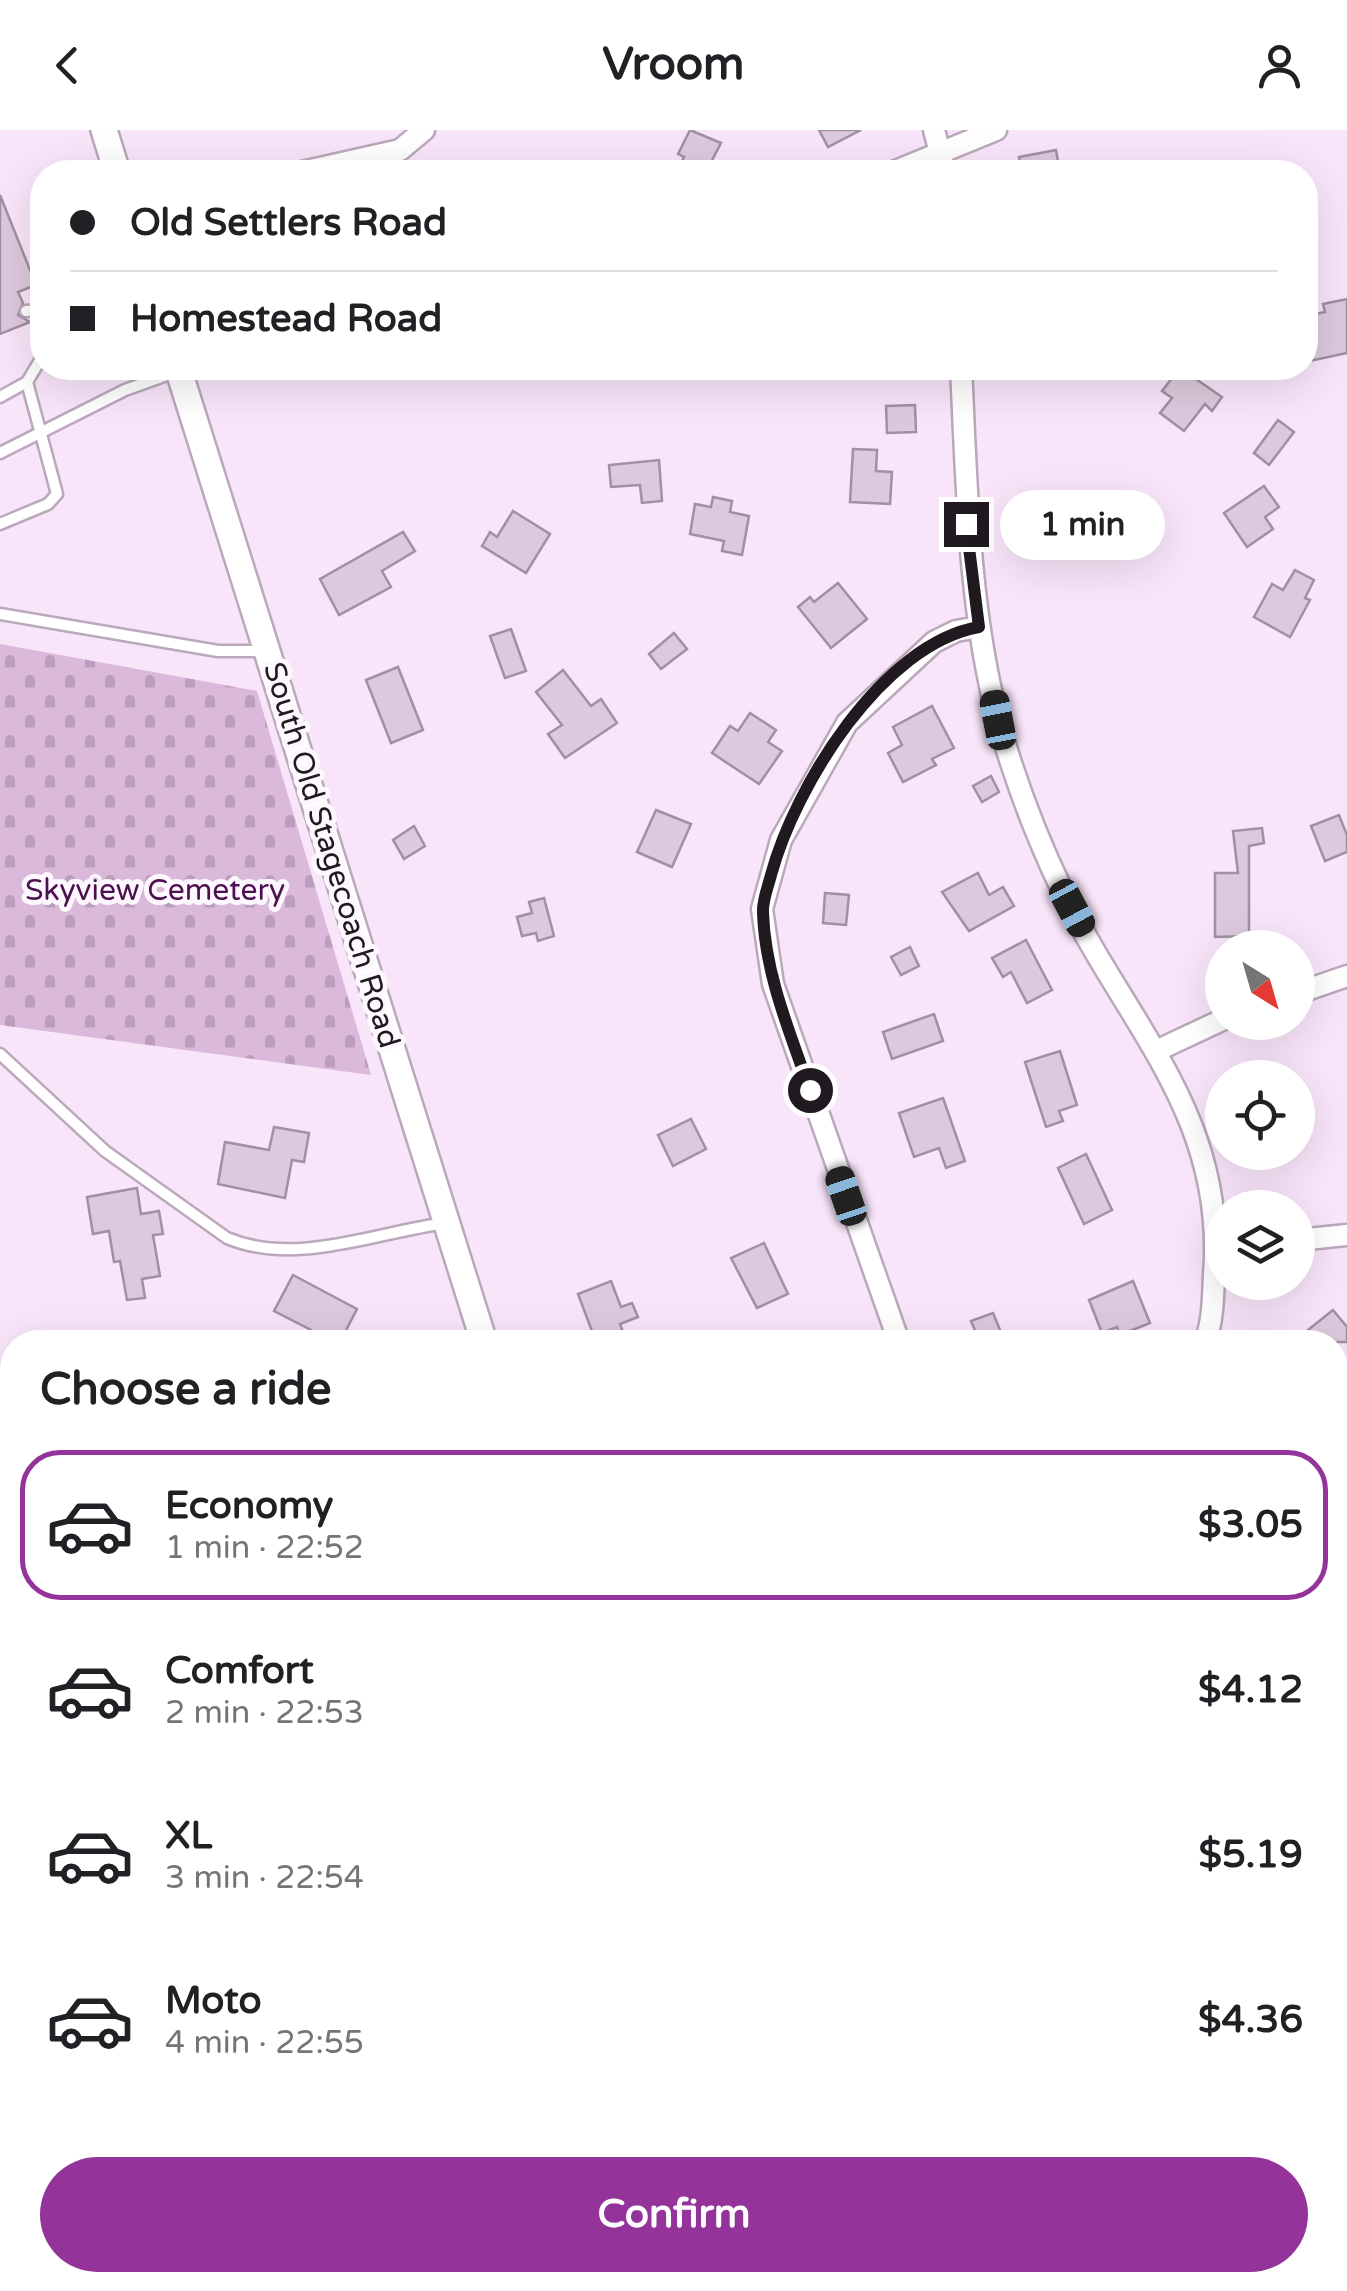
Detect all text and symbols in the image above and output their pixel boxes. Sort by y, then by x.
icon: back [40,38,95,93]
text: Vroom [603,38,744,92]
icon: person [1252,38,1307,93]
text: Old Settlers Road [130,200,447,246]
text: Homestead Road [130,296,442,342]
callout: 1 min [1001,489,1166,559]
route end [944,502,989,547]
text: 1 min [1040,506,1125,544]
street label: South Old Stagecoach Road [255,658,408,1052]
car [978,688,1018,752]
park label: Skyview Cemetery [25,872,285,909]
car [1045,874,1099,942]
north arrow [1205,930,1315,1040]
map controls [1205,930,1315,1300]
button: locate [1205,1060,1315,1170]
route start [788,1068,833,1113]
car [822,1163,870,1229]
button: layers [1205,1190,1315,1300]
text: Choose a ride [40,1363,331,1417]
icon: car [45,1480,135,1570]
text: Economy [165,1483,333,1529]
text: $3.05 [1198,1502,1303,1548]
text: 1 min · 22:52 [165,1529,364,1567]
icon: car [45,1645,135,1735]
text: Comfort [165,1648,314,1694]
text: $4.12 [1198,1667,1303,1713]
text: 2 min · 22:53 [165,1694,364,1732]
icon: car [45,1810,135,1900]
text: XL [165,1813,212,1859]
text: $5.19 [1198,1832,1303,1878]
text: 3 min · 22:54 [165,1859,364,1897]
icon: car [45,1975,135,2065]
text: Moto [165,1978,261,2024]
text: $4.36 [1198,1997,1303,2043]
text: 4 min · 22:55 [165,2024,364,2062]
button: Confirm [40,2157,1308,2272]

